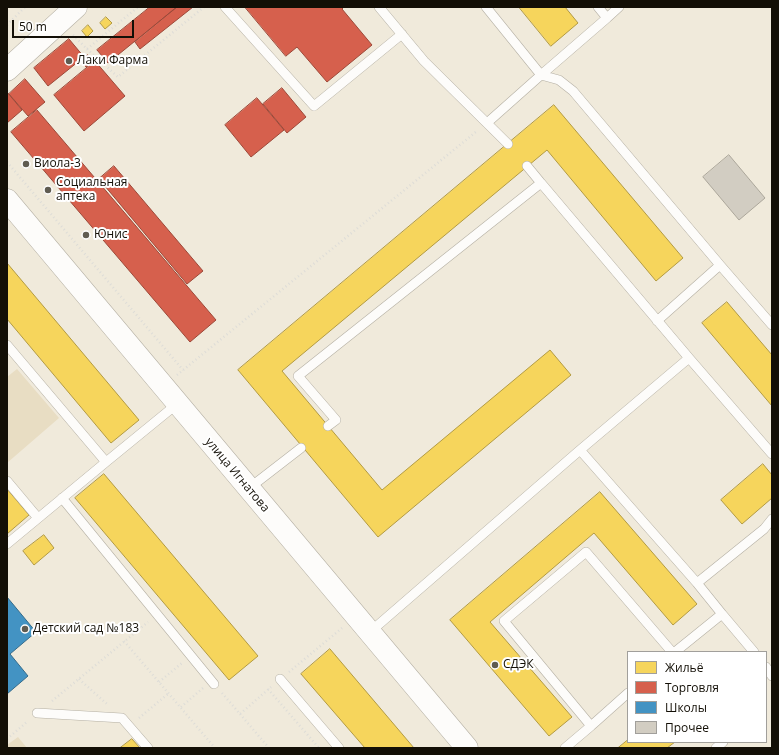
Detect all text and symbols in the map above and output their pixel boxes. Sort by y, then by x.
scale bar [14,12,136,38]
text: 50 m [19,18,47,35]
place label: Лаки Фарма [77,54,148,68]
marker: Лаки Фарма [64,56,74,66]
place label: Виола-3 [34,157,81,171]
marker: Виола-3 [21,159,31,169]
place label: Социальная аптека [56,176,127,204]
marker: Социальная аптека [43,185,53,195]
place label: Юнис [94,228,128,242]
marker: Юнис [81,230,91,240]
street label: улица Игнатова [202,435,272,515]
place label: Детский сад №183 [33,622,139,636]
marker: Детский сад №183 [20,624,30,634]
legend [627,651,767,743]
place label: СДЭК [503,658,534,672]
text: Жильё [665,659,703,676]
marker: СДЭК [490,660,500,670]
text: Торговля [665,679,719,696]
text: Школы [665,699,707,716]
text: Прочее [665,719,709,736]

